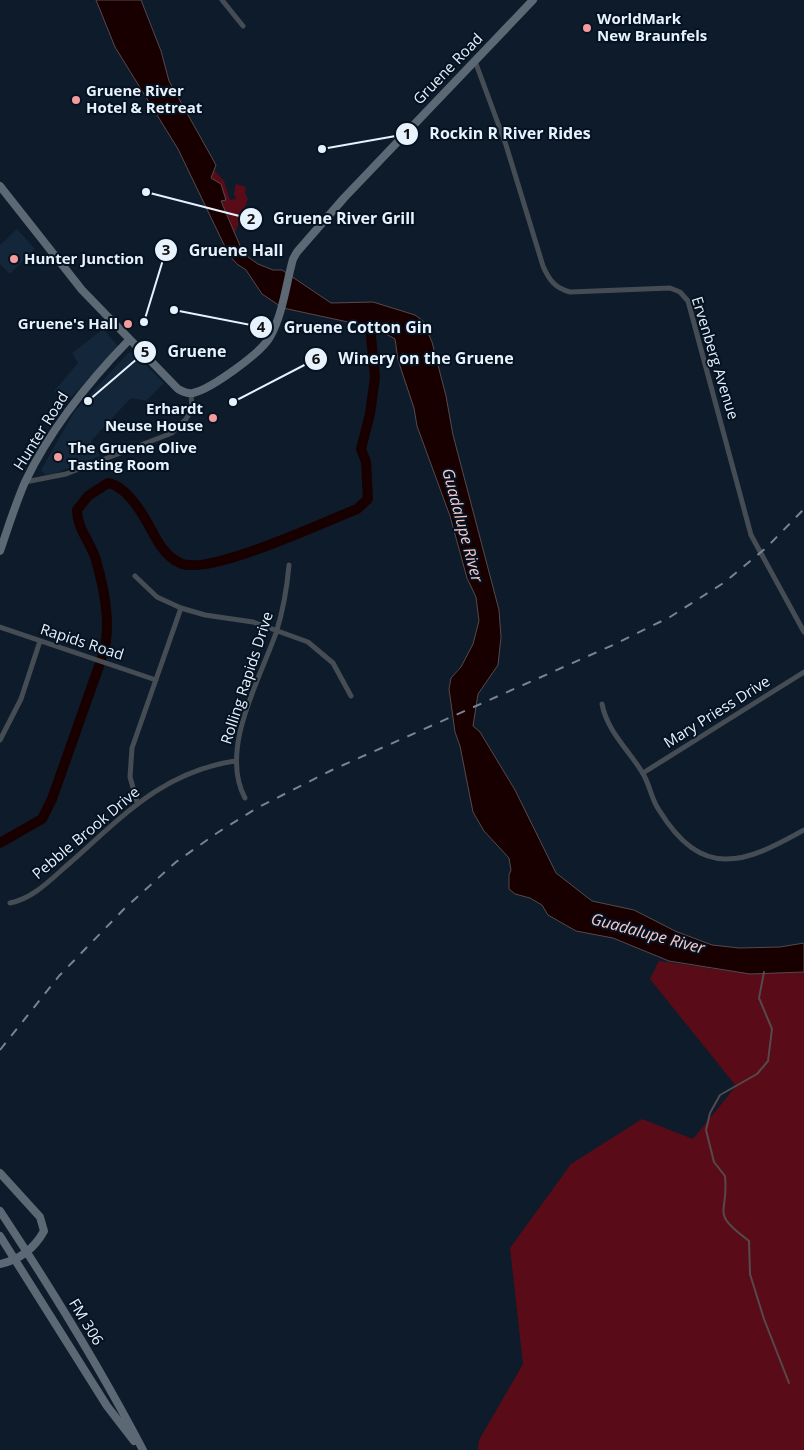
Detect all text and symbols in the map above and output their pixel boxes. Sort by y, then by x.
place label: WorldMark New Braunfels [597,8,707,45]
marker: WorldMark New Braunfels [581,22,593,34]
street label: Gruene Road [408,28,486,108]
place label: Gruene River Hotel & Retreat [86,80,203,117]
marker: Gruene River Hotel & Retreat [70,94,82,106]
callout: Rockin R River Rides [394,118,601,149]
text: Rockin R River Rides [429,122,591,144]
text: 1 [403,123,411,143]
callout: Gruene River Grill [238,203,425,234]
text: Gruene River Grill [273,207,415,229]
text: 2 [247,208,256,228]
callout: Gruene Hall [153,234,293,265]
text: 3 [162,239,170,259]
text: Gruene Hall [189,239,283,261]
place label: Hunter Junction [24,248,144,268]
marker: Hunter Junction [8,253,20,265]
street label: Ervenberg Avenue [688,294,744,422]
callout: Gruene Cotton Gin [249,312,442,343]
place label: Gruene's Hall [18,313,118,333]
text: 4 [257,316,266,336]
text: Gruene Cotton Gin [284,316,432,338]
marker: Gruene's Hall [122,318,134,330]
callout: Gruene [132,336,236,367]
text: Gruene [168,340,226,362]
text: 5 [141,341,149,361]
callout: Winery on the Gruene [303,343,524,374]
text: Winery on the Gruene [338,347,514,369]
text: 6 [312,348,321,368]
street label: Hunter Road [8,387,72,474]
place label: Erhardt Neuse House [105,398,203,435]
marker: Erhardt Neuse House [207,412,219,424]
place label: The Gruene Olive Tasting Room [68,437,197,474]
marker: The Gruene Olive Tasting Room [52,451,64,463]
water label: Guadalupe River [437,466,489,585]
street label: Rolling Rapids Drive [215,609,277,747]
street label: Rapids Road [38,618,127,664]
street label: Mary Priess Drive [660,670,773,752]
street label: Pebble Brook Drive [27,781,143,883]
water label: Guadalupe River [589,907,708,959]
street label: FM 306 [65,1295,109,1348]

